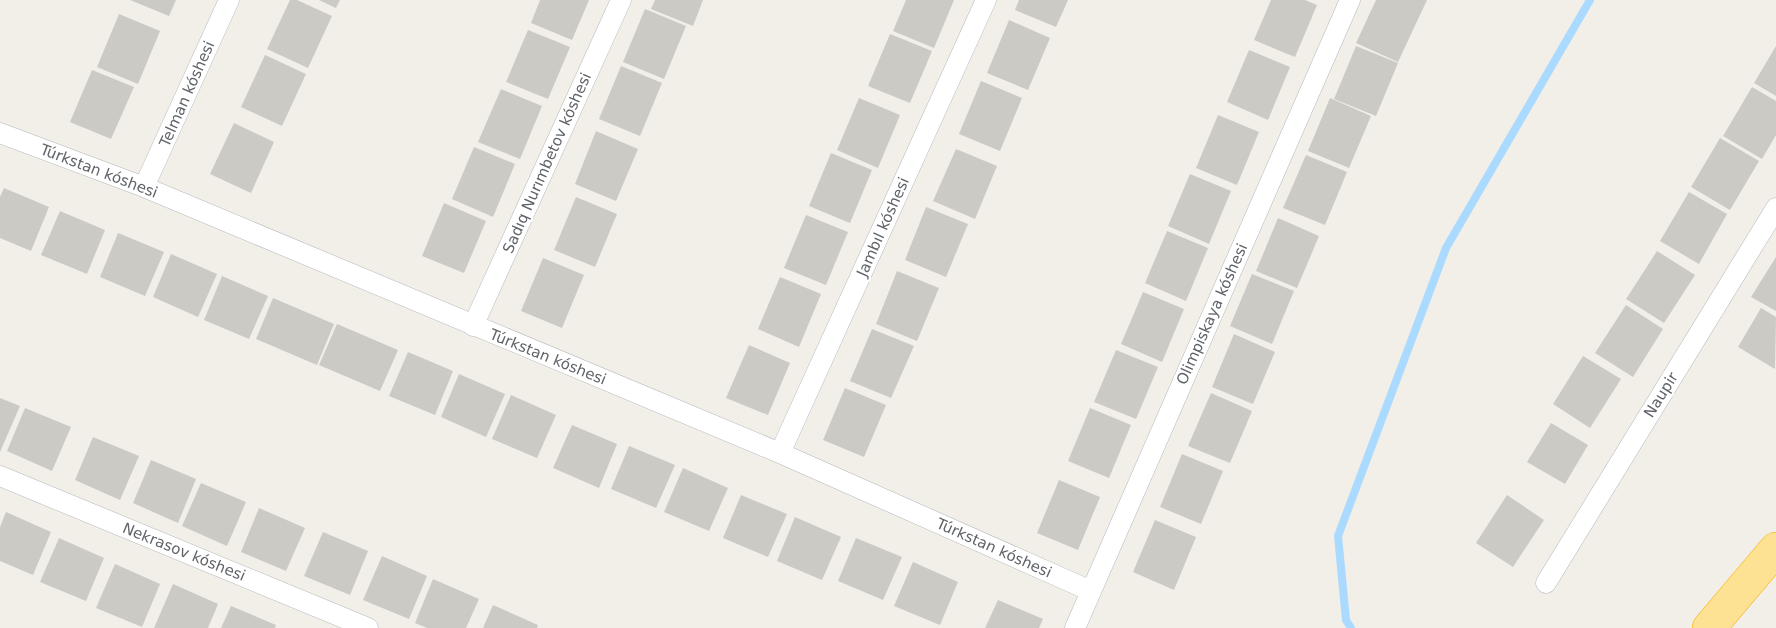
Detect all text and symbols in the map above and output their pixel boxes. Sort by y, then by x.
street label: Telman kóshesi [155,38,218,151]
street label: Sadıq Nurımbetov kóshesi [499,70,595,256]
street label: Túrkstan kóshesi [37,140,160,202]
street label: Jambıl kóshesi [853,175,913,280]
street label: Olimpiskaya kóshesi [1173,241,1251,387]
street label: Túrkstan kóshesi [486,325,609,389]
street label: Naupir [1640,368,1682,421]
street label: Túrkstan kóshesi [933,514,1054,581]
street label: Nekrasov kóshesi [120,519,248,585]

